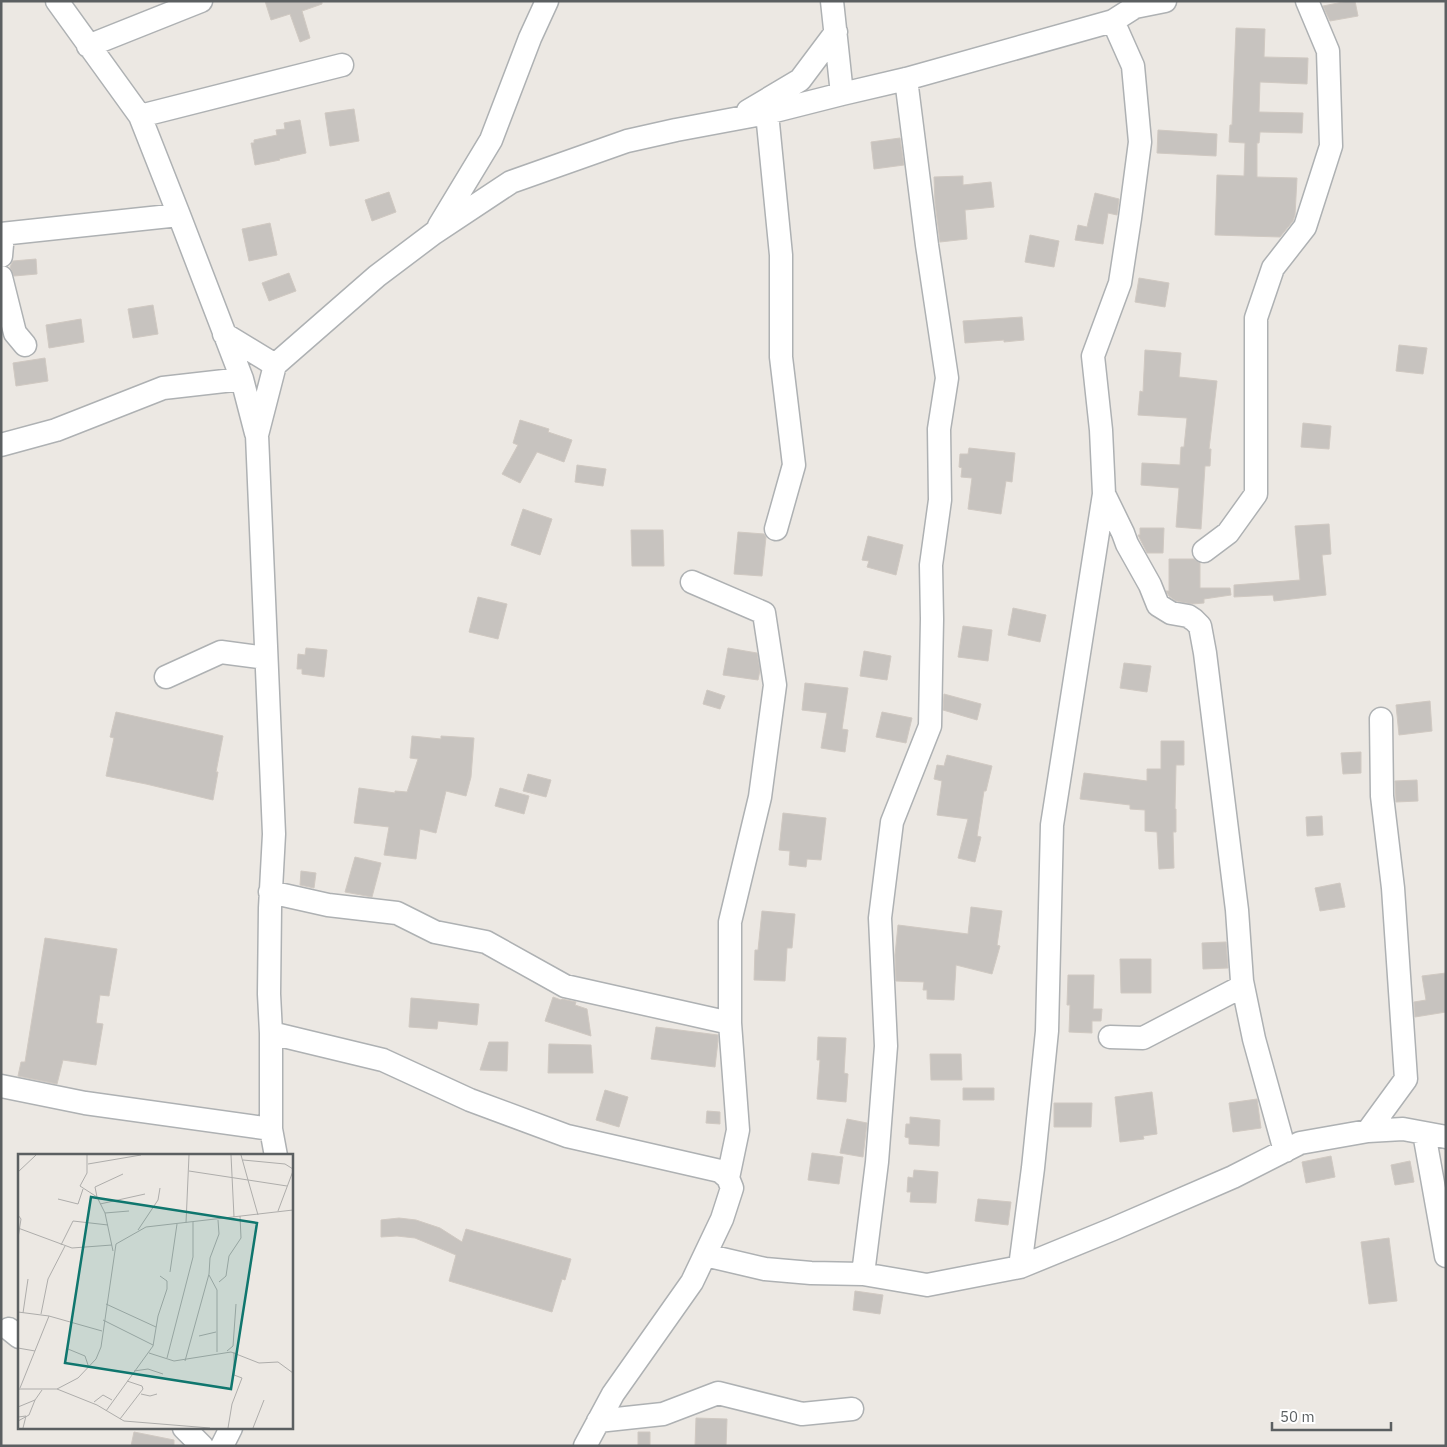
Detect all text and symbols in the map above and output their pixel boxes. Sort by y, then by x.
inset map [18,1154,292,1430]
scale bar [1272,1400,1391,1432]
text: 50 m [1280,1407,1315,1426]

